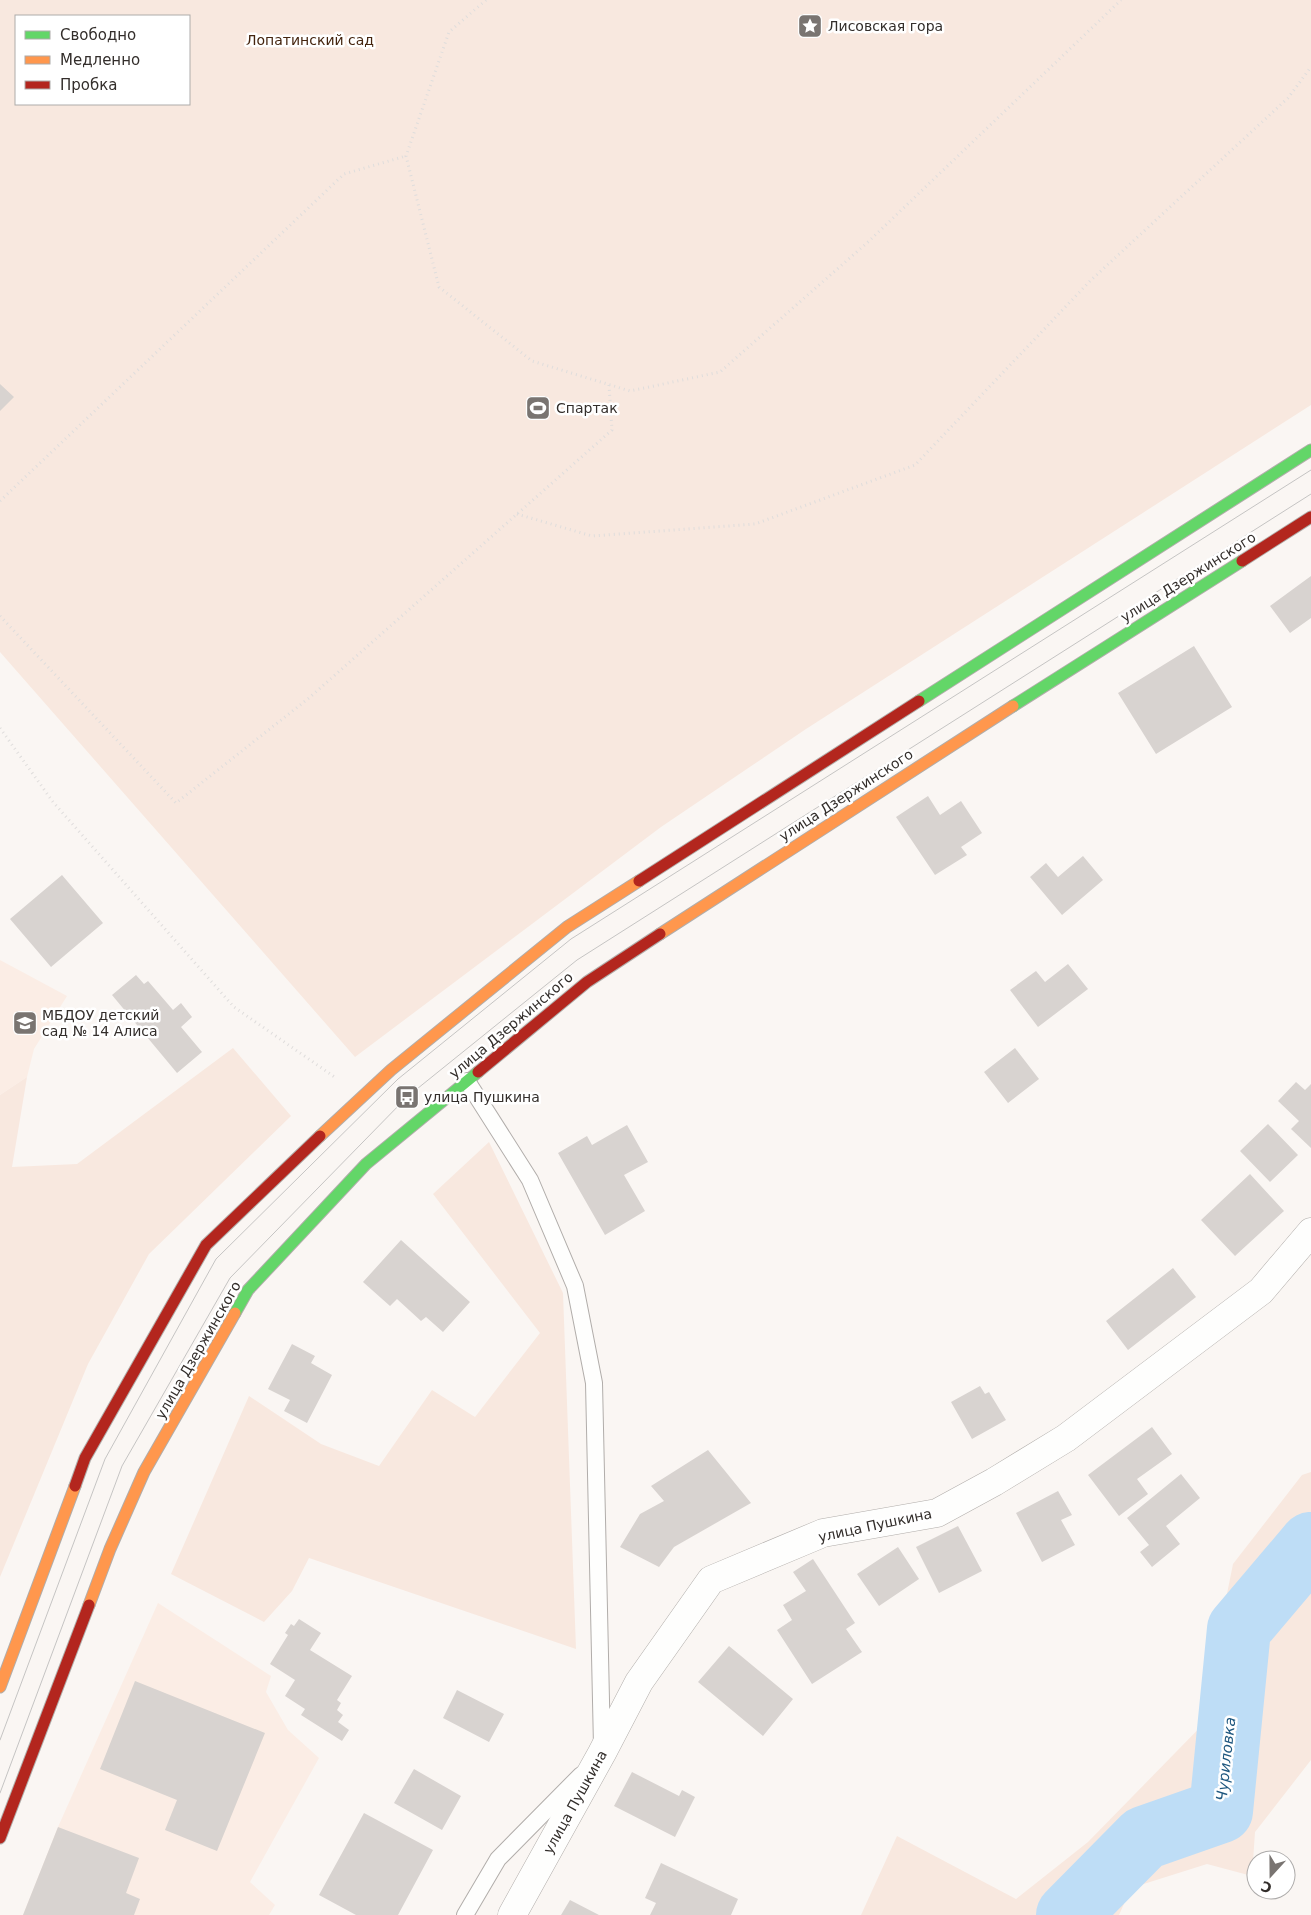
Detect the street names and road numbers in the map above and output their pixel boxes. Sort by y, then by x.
street label: улица Дзержинского [1117,529,1259,625]
street label: улица Дзержинского [776,746,916,844]
street label: улица Дзержинского [446,969,576,1081]
street label: улица Дзержинского [152,1278,244,1422]
street label: улица Пушкина [817,1505,933,1545]
street label: улица Пушкина [540,1747,610,1857]

